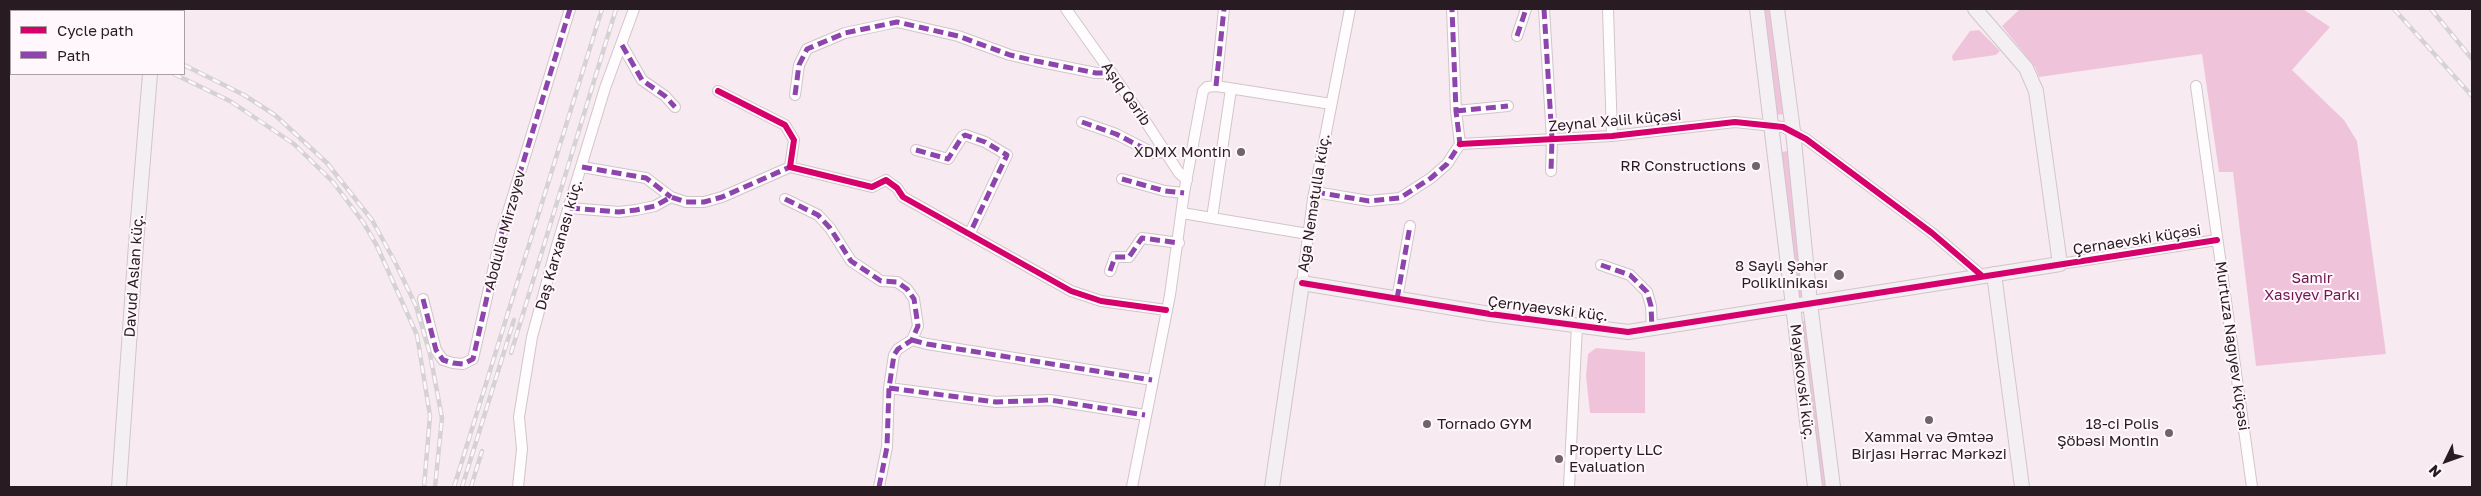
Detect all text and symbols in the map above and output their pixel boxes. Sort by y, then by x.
legend [10,10,185,75]
text: Cycle path [57,21,133,39]
text: Path [57,46,90,64]
street label: Aşıq Qərib [1098,59,1154,129]
street label: Zeynal Xəlil küçəsi [1548,106,1682,136]
street label: Ağa Nemətulla küç. [1294,133,1334,273]
place label: XDMX Montin [1134,143,1231,161]
marker: XDMX Montin [1235,146,1247,158]
place label: RR Constructions [1620,157,1746,175]
marker: RR Constructions [1750,160,1762,172]
street label: Abdulla Mirzəyev [480,168,530,292]
street label: Daş Karxanası küç. [532,178,586,312]
street label: Davud Aslan küç. [121,214,147,338]
street label: Çernaevski küçəsi [2072,221,2202,259]
place label: 8 Saylı Şəhər Poliklinikası [1735,257,1828,292]
street label: Murtuza Nağıyev küçəsi [2211,260,2253,432]
marker: 8 Saylı Şəhər Poliklinikası [1832,268,1846,282]
park label: Samir Xasıyev Parkı [2264,269,2360,304]
street label: Çernyaevski küç. [1487,293,1609,325]
street label: Mayakovski küç. [1786,323,1818,441]
marker: Xammal və Əmtəə Birjası Hərrac Mərkəzi [1923,414,1935,426]
place label: Tornado GYM [1437,415,1532,433]
place label: 18-ci Polis Şöbəsi Montin [2057,415,2159,450]
marker: Tornado GYM [1421,418,1433,430]
marker: 18-ci Polis Şöbəsi Montin [2163,427,2175,439]
place label: Xammal və Əmtəə Birjası Hərrac Mərkəzi [1851,428,2007,463]
north arrow [2421,436,2471,486]
place label: Property LLC Evaluation [1569,441,1663,476]
marker: Property LLC Evaluation [1553,453,1565,465]
text: N [2425,462,2444,481]

